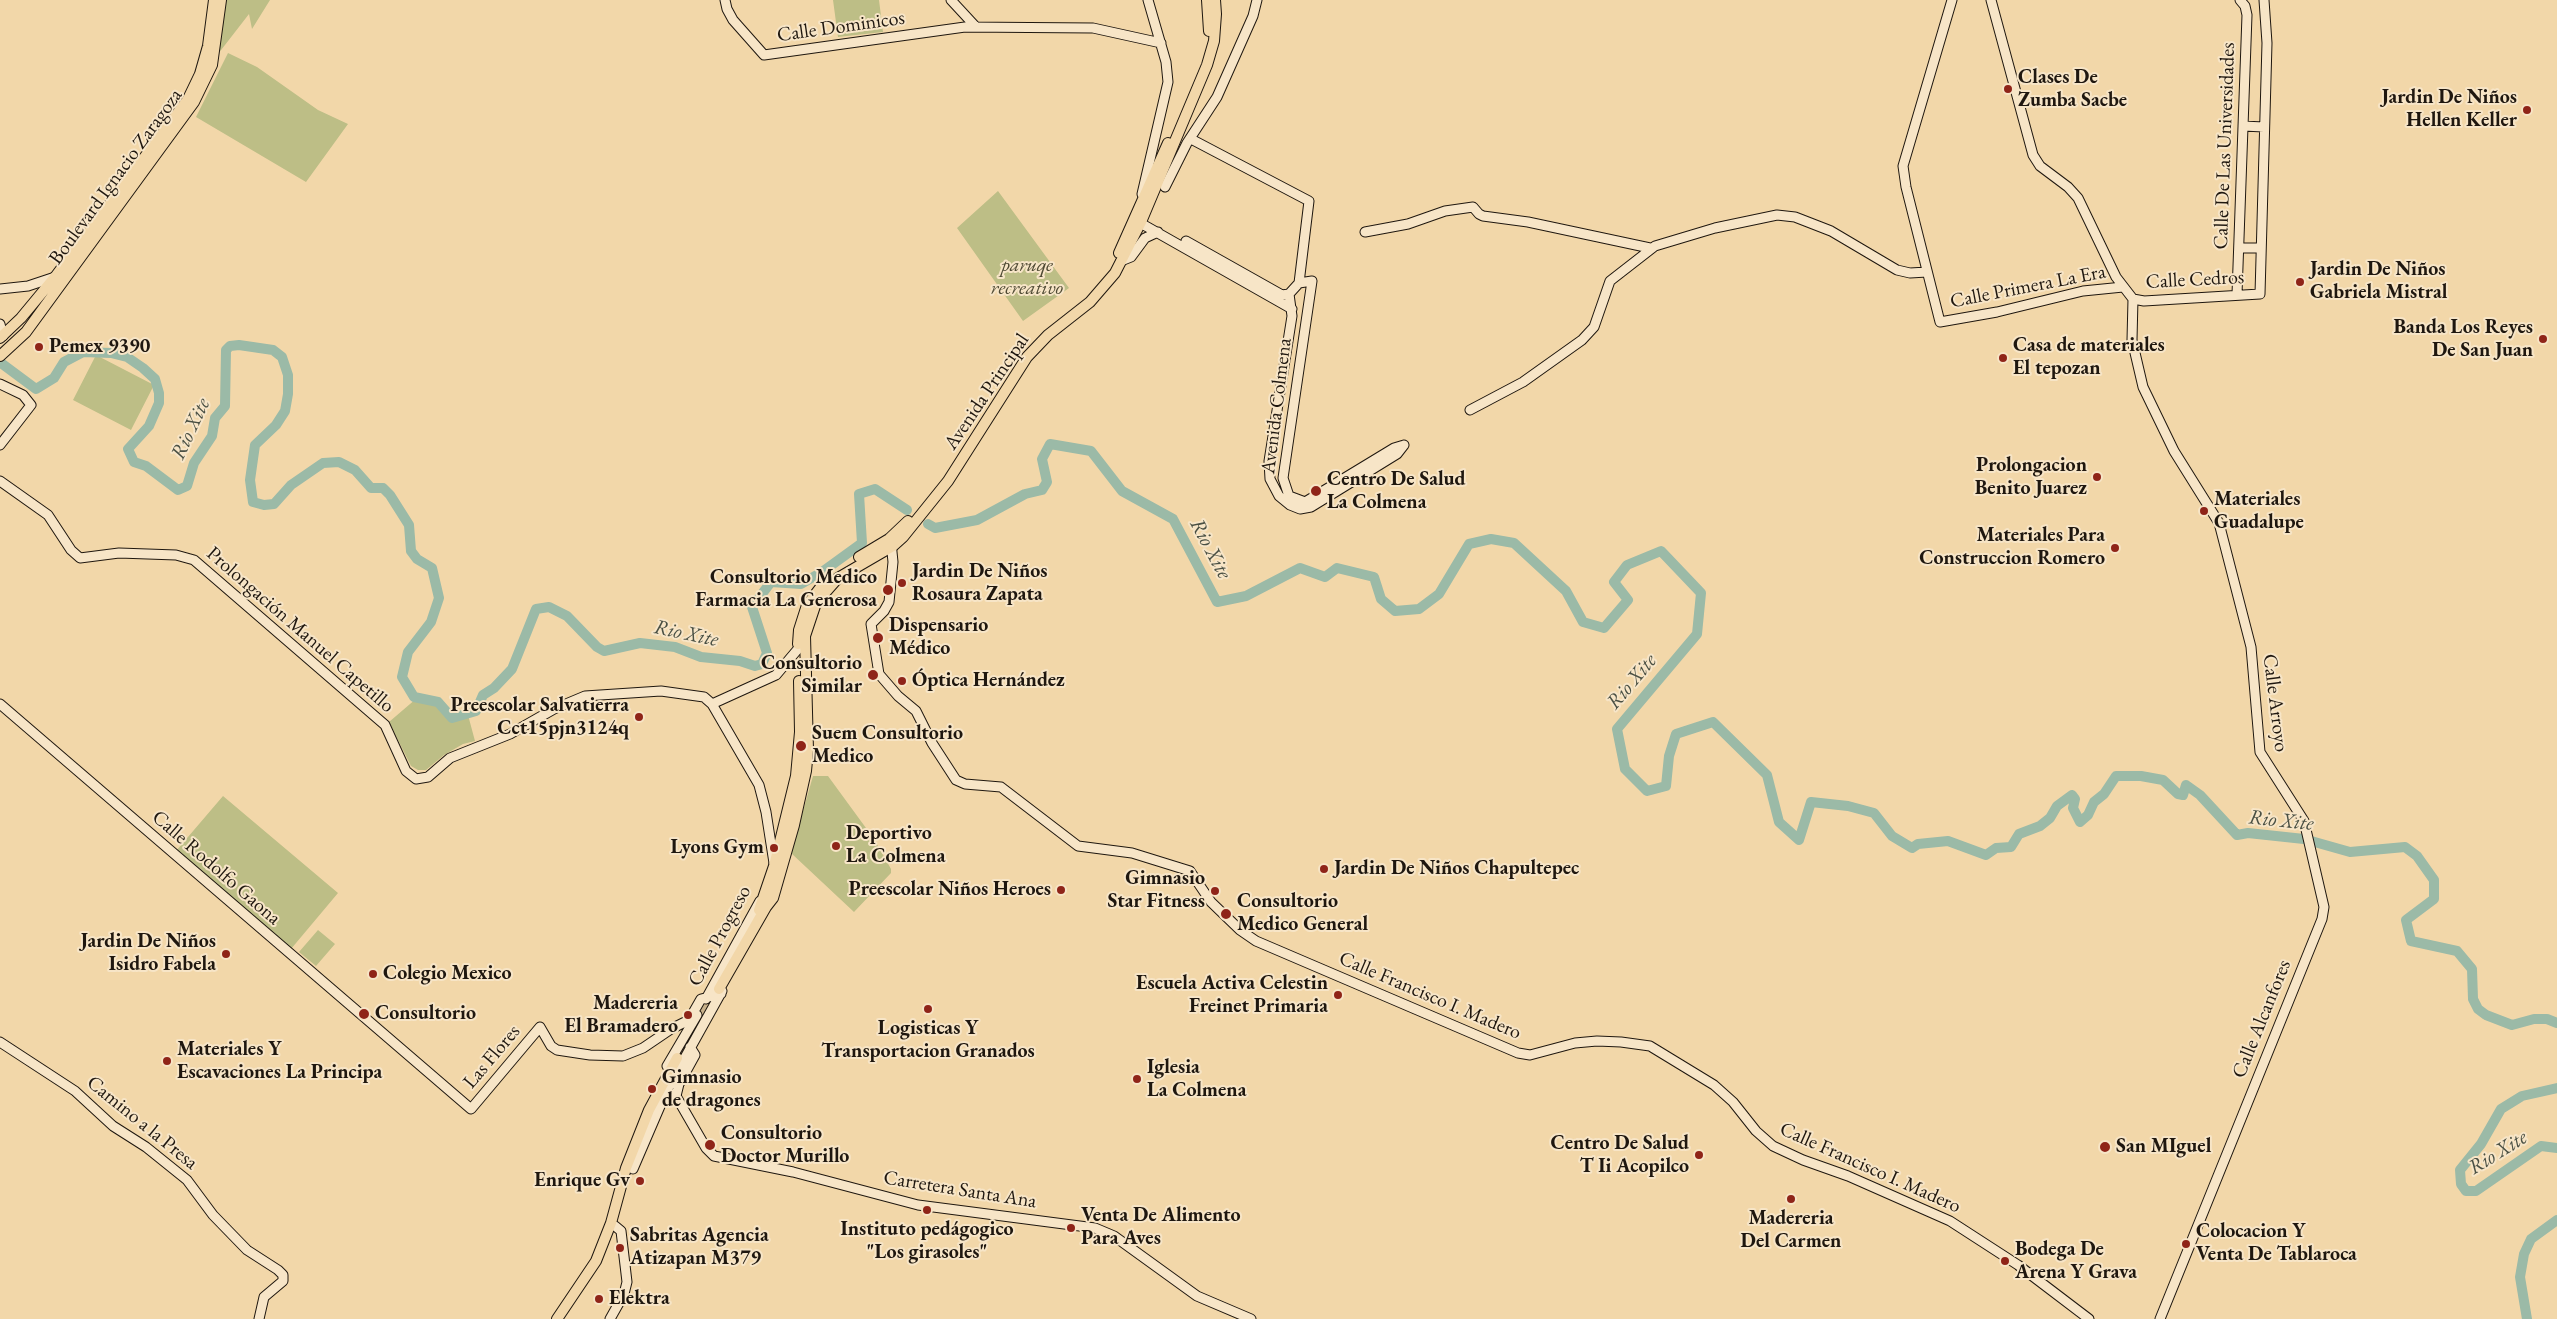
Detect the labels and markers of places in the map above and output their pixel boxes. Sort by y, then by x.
place label: Clases De Zumba Sacbe [2018,66,2127,113]
marker: Clases De Zumba Sacbe [2002,83,2014,95]
place label: Jardin De Niños Hellen Keller [2381,86,2517,133]
marker: Jardin De Niños Hellen Keller [2521,104,2533,116]
place label: Jardin De Niños Gabriela Mistral [2310,258,2447,305]
marker: Jardin De Niños Gabriela Mistral [2294,276,2306,288]
place label: Banda Los Reyes De San Juan [2393,316,2533,363]
marker: Banda Los Reyes De San Juan [2537,333,2549,345]
place label: Casa de materiales El tepozan [2013,334,2165,381]
place label: Pemex 9390 [49,335,150,359]
marker: Pemex 9390 [33,341,45,353]
marker: Casa de materiales El tepozan [1997,352,2009,364]
place label: Prolongacion Benito Juarez [1975,454,2087,501]
place label: Centro De Salud La Colmena [1327,468,1466,515]
marker: Prolongacion Benito Juarez [2091,471,2103,483]
marker: Centro De Salud La Colmena [1309,484,1323,498]
place label: Materiales Guadalupe [2214,488,2304,535]
marker: Materiales Guadalupe [2198,505,2210,517]
place label: Materiales Para Construccion Romero [1919,524,2105,571]
marker: Materiales Para Construccion Romero [2109,542,2121,554]
place label: Jardin De Niños Rosaura Zapata [912,560,1048,607]
place label: Consultorio Medico Farmacia La Generosa [695,566,877,613]
marker: Jardin De Niños Rosaura Zapata [896,577,908,589]
marker: Consultorio Medico Farmacia La Generosa [881,583,895,597]
place label: Dispensario Médico [889,614,988,661]
marker: Dispensario Médico [871,631,885,645]
place label: Consultorio Similar [761,652,862,699]
marker: Consultorio Similar [866,668,880,682]
place label: Óptica Hernández [912,669,1065,693]
marker: Óptica Hernández [896,675,908,687]
place label: Preescolar Salvatierra Cct15pjn3124q [451,694,629,741]
marker: Preescolar Salvatierra Cct15pjn3124q [633,711,645,723]
place label: Suem Consultorio Medico [812,722,963,769]
marker: Suem Consultorio Medico [794,739,808,753]
place label: Deportivo La Colmena [846,822,945,869]
place label: Lyons Gym [671,836,764,860]
marker: Deportivo La Colmena [830,840,842,852]
marker: Lyons Gym [768,842,780,854]
place label: Jardin De Niños Chapultepec [1334,857,1579,881]
marker: Jardin De Niños Chapultepec [1318,863,1330,875]
place label: Gimnasio Star Fitness [1107,867,1205,914]
place label: Preescolar Niños Heroes [849,878,1051,902]
marker: Preescolar Niños Heroes [1055,884,1067,896]
marker: Gimnasio Star Fitness [1209,885,1221,897]
place label: Consultorio Medico General [1237,890,1368,937]
marker: Consultorio Medico General [1219,907,1233,921]
place label: Jardin De Niños Isidro Fabela [80,930,216,977]
marker: Jardin De Niños Isidro Fabela [220,948,232,960]
place label: Colegio Mexico [383,962,512,986]
marker: Colegio Mexico [367,968,379,980]
place label: Escuela Activa Celestin Freinet Primaria [1136,972,1328,1019]
marker: Escuela Activa Celestin Freinet Primaria [1332,989,1344,1001]
place label: Madereria El Bramadero [564,992,678,1039]
place label: Consultorio [375,1002,476,1026]
marker: Logisticas Y Transportacion Granados [922,1003,934,1015]
marker: Consultorio [357,1007,371,1021]
marker: Madereria El Bramadero [682,1009,694,1021]
place label: Logisticas Y Transportacion Granados [821,1017,1035,1064]
place label: Materiales Y Escavaciones La Principa [177,1038,382,1085]
marker: Materiales Y Escavaciones La Principa [161,1055,173,1067]
place label: Iglesia La Colmena [1147,1056,1246,1103]
place label: Gimnasio de dragones [662,1066,761,1113]
marker: Iglesia La Colmena [1131,1073,1143,1085]
marker: Gimnasio de dragones [646,1083,658,1095]
place label: Consultorio Doctor Murillo [721,1122,849,1169]
place label: Centro De Salud T Ii Acopilco [1550,1132,1689,1179]
place label: San MIguel [2116,1135,2211,1159]
marker: Consultorio Doctor Murillo [703,1138,717,1152]
marker: San MIguel [2098,1140,2112,1154]
marker: Centro De Salud T Ii Acopilco [1693,1149,1705,1161]
place label: Enrique Gv [534,1169,630,1193]
marker: Enrique Gv [634,1175,646,1187]
marker: Madereria Del Carmen [1785,1193,1797,1205]
marker: Instituto pedágogico "Los girasoles" [921,1204,933,1216]
place label: Venta De Alimento Para Aves [1081,1204,1241,1251]
place label: Madereria Del Carmen [1741,1207,1841,1254]
place label: Instituto pedágogico "Los girasoles" [840,1218,1014,1265]
place label: Colocacion Y Venta De Tablaroca [2196,1220,2357,1267]
marker: Venta De Alimento Para Aves [1065,1222,1077,1234]
place label: Sabritas Agencia Atizapan M379 [630,1224,769,1271]
place label: Bodega De Arena Y Grava [2015,1238,2137,1285]
marker: Colocacion Y Venta De Tablaroca [2180,1238,2192,1250]
marker: Sabritas Agencia Atizapan M379 [614,1242,626,1254]
marker: Bodega De Arena Y Grava [1999,1255,2011,1267]
place label: Elektra [609,1287,670,1311]
marker: Elektra [593,1293,605,1305]

